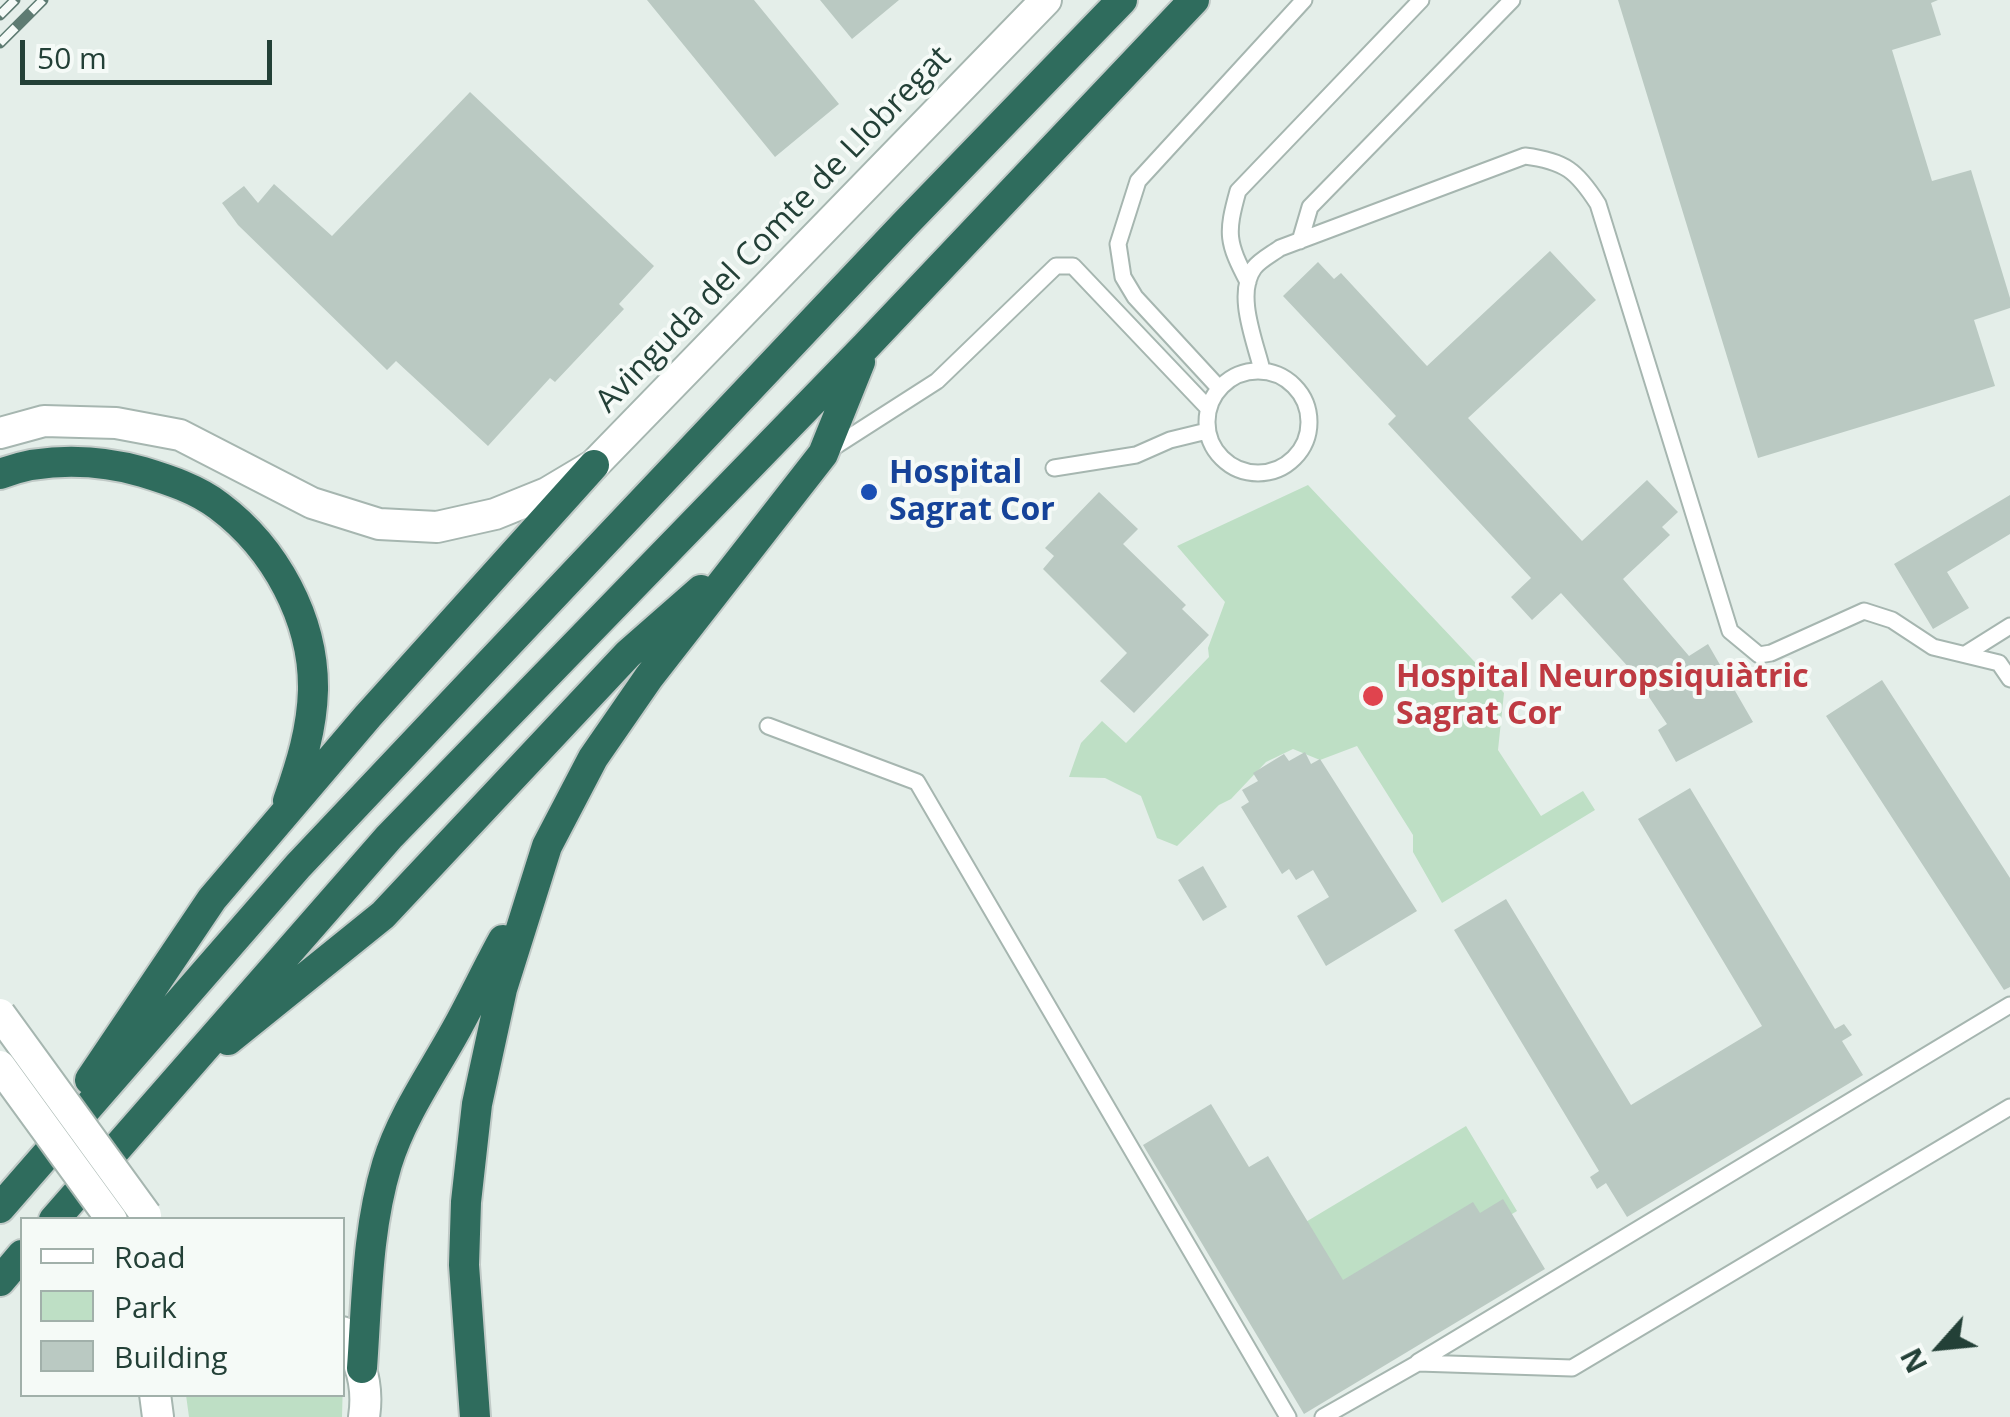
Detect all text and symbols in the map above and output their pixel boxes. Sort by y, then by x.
scale bar [25,20,278,82]
text: 50 m [37,37,107,78]
street label: Avinguda del Comte de Llobregat [588,39,960,421]
place label: Hospital Sagrat Cor [889,455,1055,530]
marker: Hospital Sagrat Cor [858,481,880,503]
place label: Hospital Neuropsiquiàtric Sagrat Cor [1396,659,1809,734]
marker: Hospital Neuropsiquiàtric Sagrat Cor [1360,683,1386,709]
legend [20,1217,345,1397]
text: Road [114,1236,186,1277]
text: Park [114,1286,177,1327]
north arrow [1890,1297,1990,1397]
text: Building [114,1336,228,1377]
text: N [1891,1342,1935,1379]

